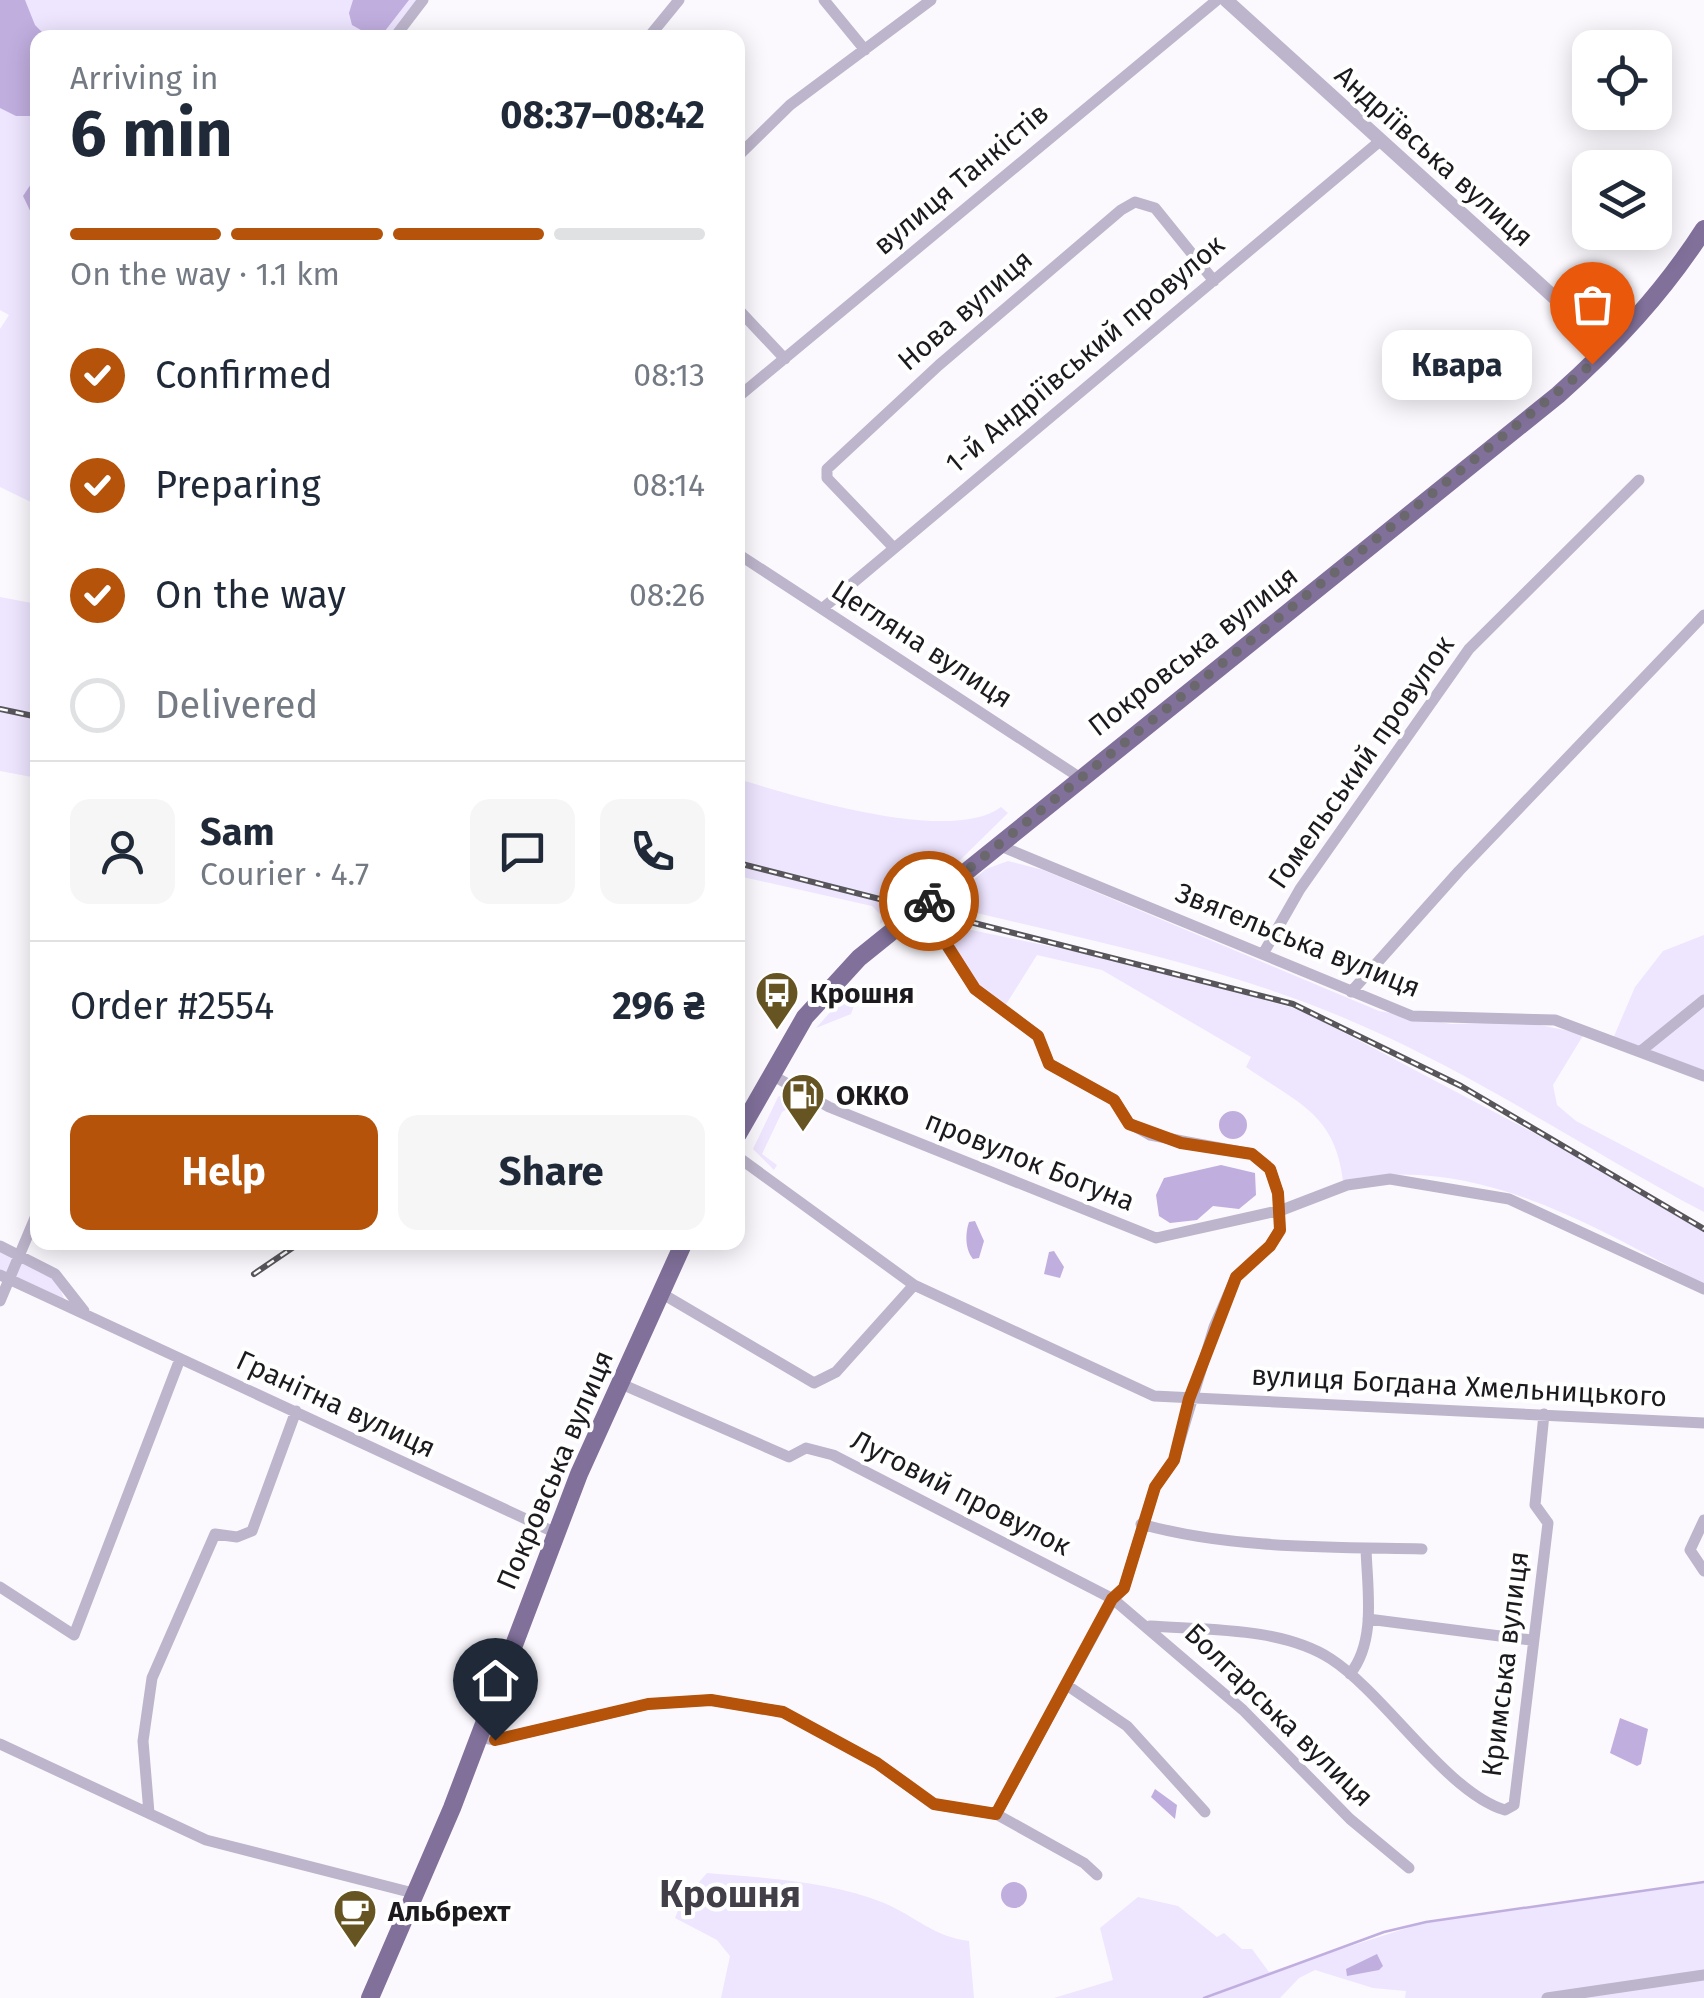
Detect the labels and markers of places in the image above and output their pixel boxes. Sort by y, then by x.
pin [1550,262,1635,365]
callout: Квара [1382,329,1532,399]
bus stop icon: Крошня [754,970,800,1031]
place label: Крошня [810,977,914,1010]
fuel station icon: ОККО [780,1072,826,1133]
place label: ОККО [836,1079,909,1112]
pin [453,1638,538,1741]
cafe icon: Альбрехт [332,1888,378,1949]
place label: Альбрехт [387,1895,511,1928]

